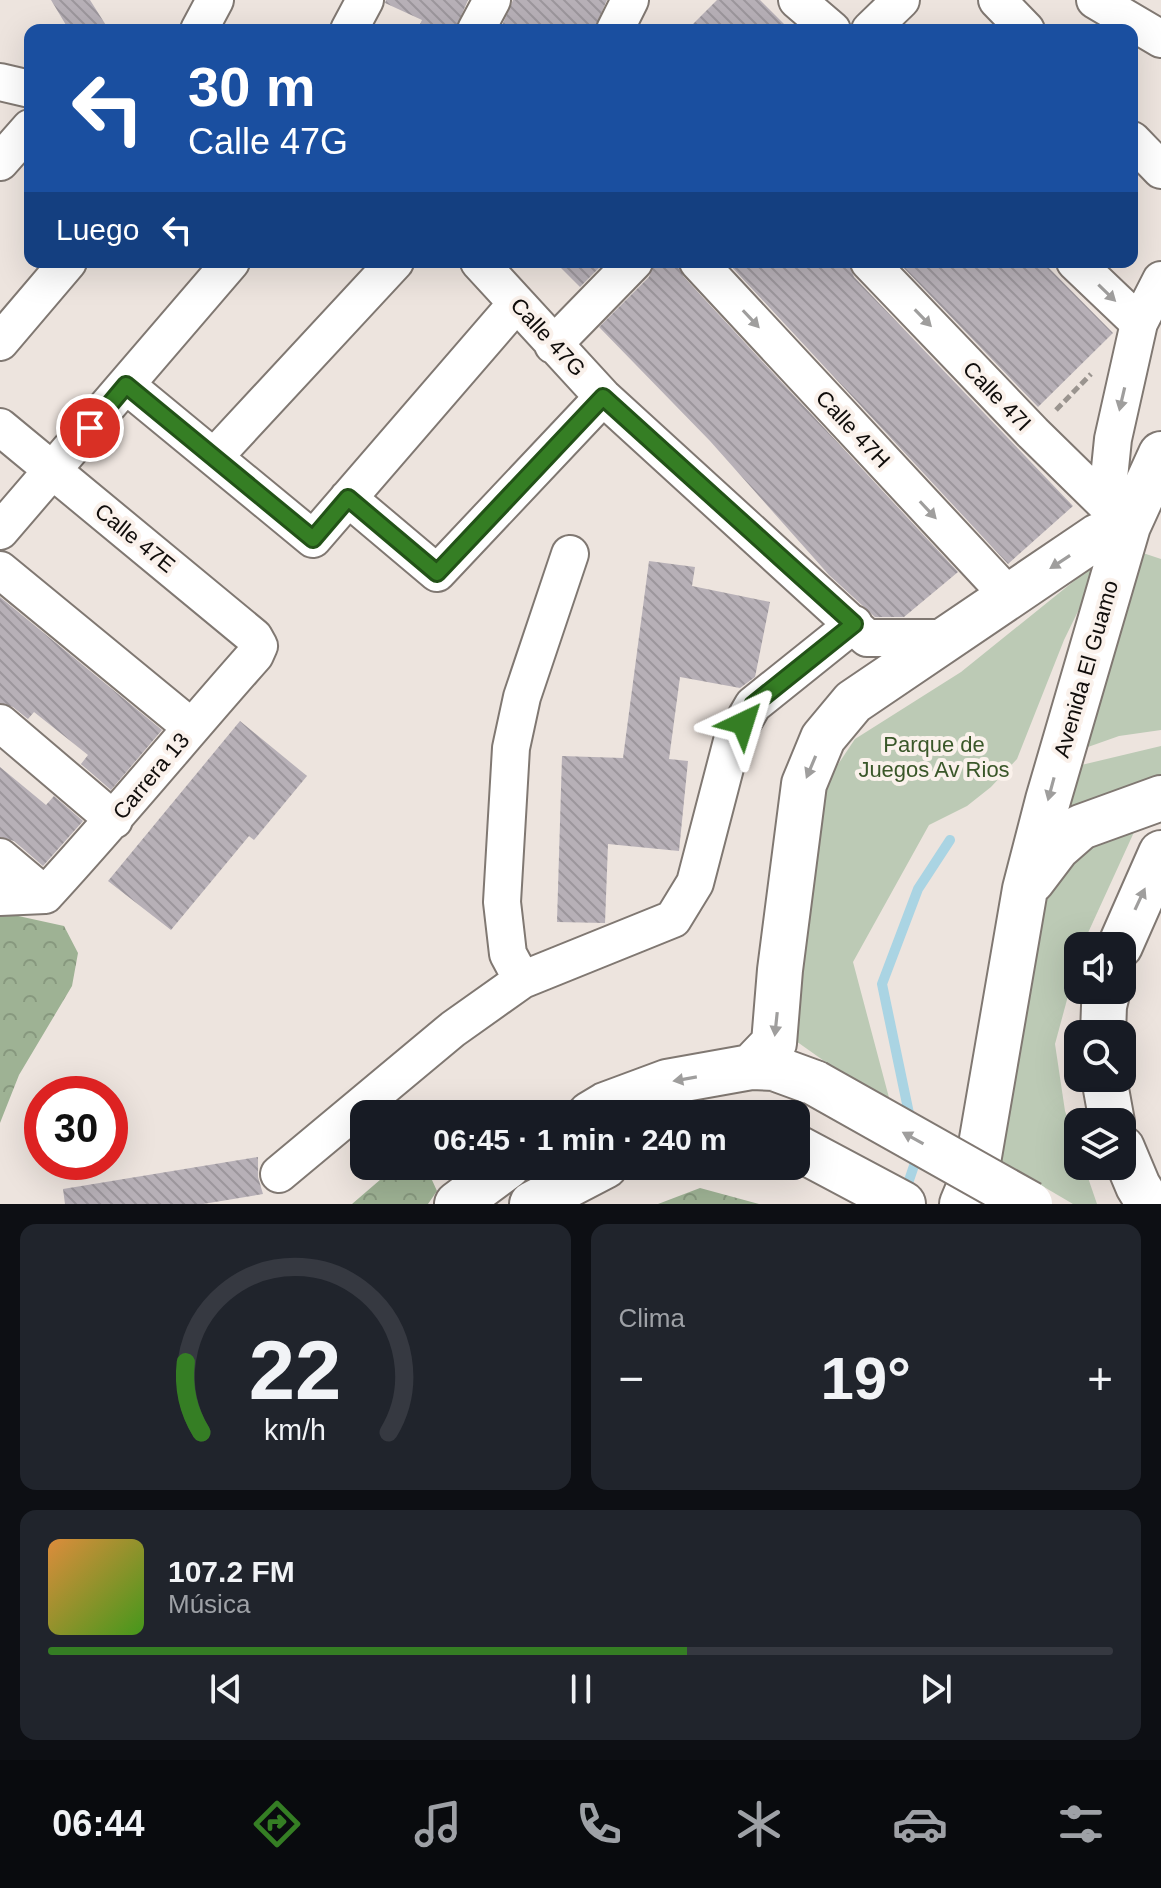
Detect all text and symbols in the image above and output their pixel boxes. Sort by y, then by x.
text: 30 m [188,55,316,118]
icon: left [56,56,160,160]
text: Calle 47G [188,121,348,162]
icon: left [155,208,199,252]
text: Luego [56,213,139,246]
one-way arrow [1097,283,1116,301]
street label: Calle 47G [505,293,591,381]
one-way arrow [913,308,931,327]
one-way arrow [742,309,760,328]
street label: Calle 47I [958,356,1036,436]
street label: Calle 47H [811,385,895,473]
one-way arrow [1115,387,1128,412]
pin [56,394,124,462]
icon: arrive [68,406,112,450]
street label: Calle 47E [90,498,180,578]
one-way arrow [919,500,937,519]
one-way arrow [1049,554,1070,569]
street label: Avenida El Guamo [1049,578,1123,760]
position arrow [701,681,785,765]
street label: Carrera 13 [108,728,194,824]
park label: Parque de Juegos Av Rios [858,732,1010,782]
one-way arrow [804,755,817,779]
one-way arrow [1044,778,1057,802]
one-way arrow [1133,888,1147,911]
map controls [1064,932,1136,1180]
button: sound [1064,932,1136,1004]
one-way arrow [769,1012,782,1037]
button: search [1064,1020,1136,1092]
one-way arrow [672,1073,697,1085]
speed limit sign: 30 [24,1076,128,1180]
button: layers [1064,1108,1136,1180]
text: 06:45 · 1 min · 240 m [433,1123,727,1156]
one-way arrow [902,1131,925,1145]
text: Clima [619,1303,685,1333]
text: 22 [249,1324,342,1417]
text: 19° [820,1345,911,1412]
text: − [619,1354,644,1403]
text: + [1087,1354,1113,1403]
text: km/h [264,1414,326,1446]
text: 107.2 FM [168,1555,295,1588]
text: Música [168,1589,250,1619]
icon: previous [204,1667,248,1711]
icon: pause [559,1667,603,1711]
icon: next [914,1667,958,1711]
icon: directions [249,1796,305,1852]
icon: music [410,1796,466,1852]
icon: phone [571,1796,627,1852]
icon: climate [731,1796,787,1852]
icon: car [892,1796,948,1852]
icon: filters [1053,1796,1109,1852]
text: 06:44 [52,1803,144,1844]

